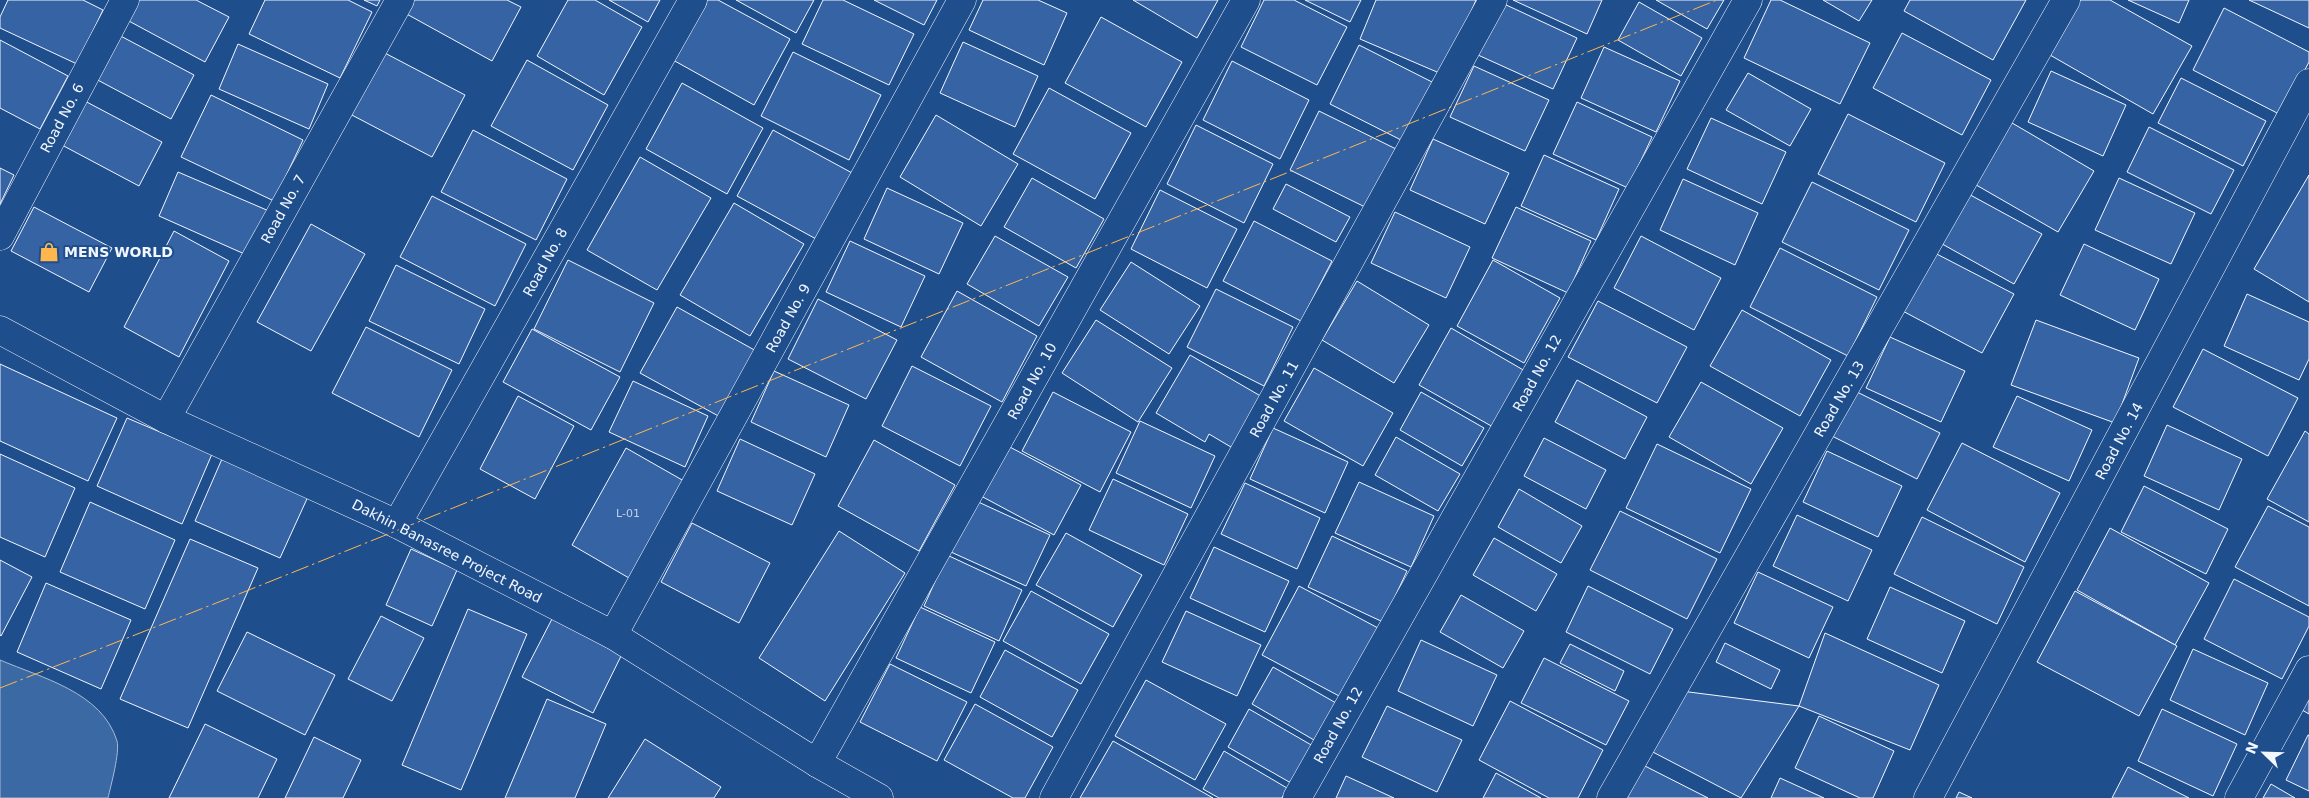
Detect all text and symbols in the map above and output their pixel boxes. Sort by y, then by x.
street label: Road No. 6 [37,81,87,155]
street label: Road No. 7 [258,172,308,246]
street label: Road No. 8 [520,225,570,299]
shop icon: MENS WORLD [38,241,60,263]
place label: MENS WORLD [64,244,173,260]
street label: Road No. 9 [763,281,813,355]
street label: Road No. 12 [1509,332,1565,414]
street label: Road No. 10 [1004,340,1060,422]
street label: Road No. 11 [1246,358,1302,440]
street label: Road No. 13 [1811,358,1867,440]
street label: Road No. 14 [2092,400,2146,482]
street label: Dakhin Banasree Project Road [349,496,545,606]
house number: L-01 [616,507,640,520]
street label: Road No. 12 [1310,684,1366,766]
north arrow [2239,728,2289,778]
text: N [2242,739,2262,756]

